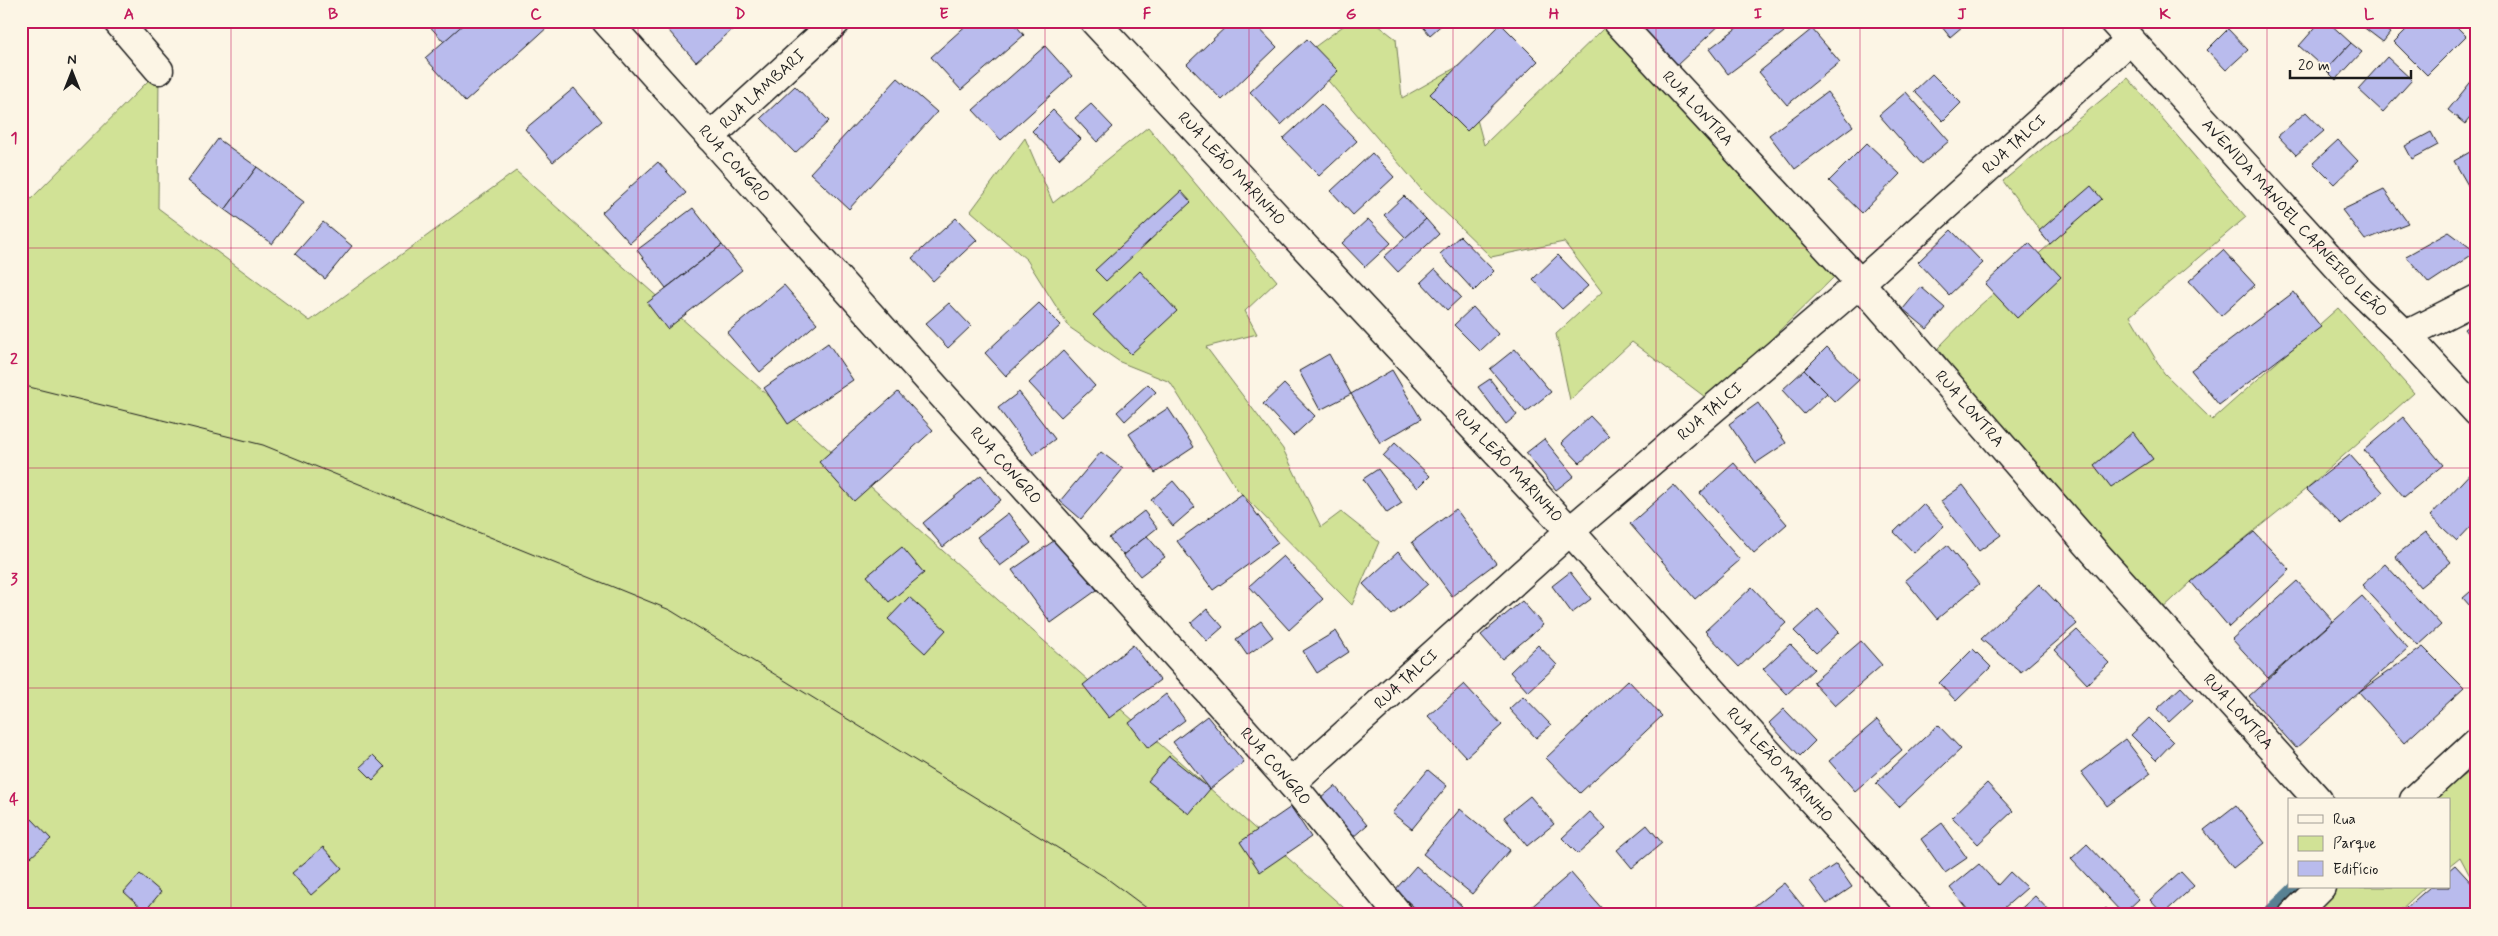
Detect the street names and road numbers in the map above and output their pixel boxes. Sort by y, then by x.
street label: RUA LAMBARI [715,45,810,134]
street label: RUA LONTRA [1658,66,1738,150]
street label: RUA LEÃO MARINHO [1173,107,1290,230]
street label: RUA TALCI [1978,110,2051,179]
street label: AVENIDA MANOEL CARNEIRO LEÃO [2197,114,2392,322]
street label: RUA CONGRO [694,120,775,207]
street label: RUA LONTRA [1930,366,2009,451]
street label: RUA TALCI [1673,378,1747,445]
street label: RUA LEÃO MARINHO [1450,404,1567,527]
street label: RUA CONGRO [965,422,1046,509]
street label: RUA TALCI [1370,645,1443,714]
street label: RUA LONTRA [2199,669,2278,754]
street label: RUA LEÃO MARINHO [1722,703,1838,827]
street label: RUA CONGRO [1235,723,1316,810]

